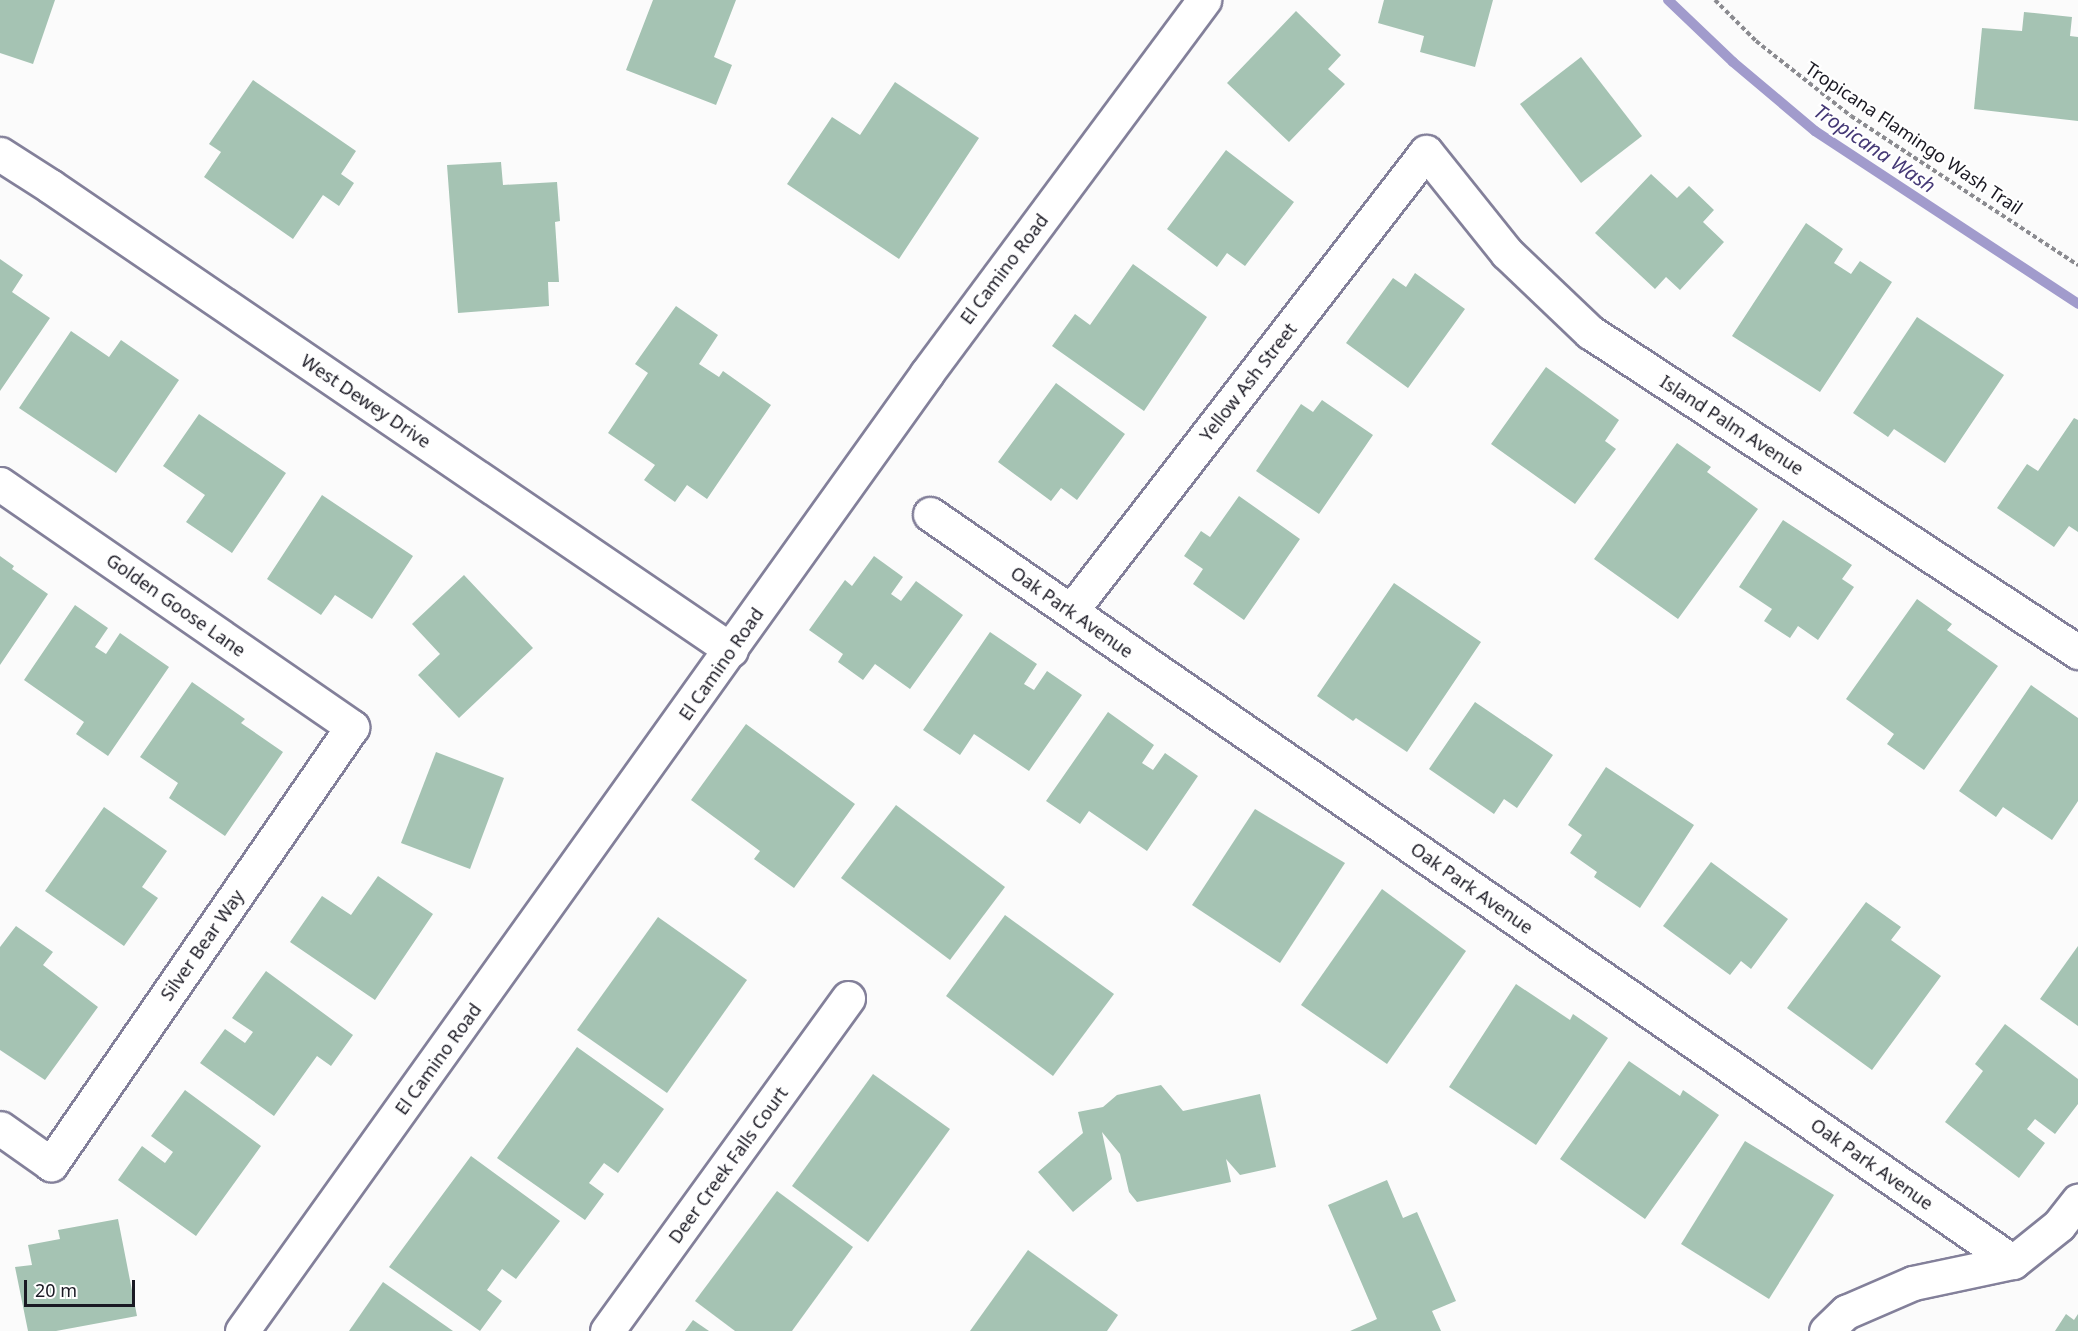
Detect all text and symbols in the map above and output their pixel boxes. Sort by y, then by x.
street label: Tropicana Flamingo Wash Trail [1801,57,2027,219]
water label: Tropicana Wash [1810,99,1940,197]
street label: El Camino Road [956,210,1052,328]
street label: Yellow Ash Street [1195,319,1301,445]
street label: West Dewey Drive [297,350,435,452]
street label: Island Palm Avenue [1656,371,1808,479]
street label: Golden Goose Lane [102,549,250,661]
street label: Oak Park Avenue [1007,562,1137,662]
street label: El Camino Road [674,604,768,724]
street label: Oak Park Avenue [1407,838,1537,938]
street label: Silver Bear Way [156,885,248,1005]
street label: El Camino Road [390,999,486,1119]
street label: Deer Creek Falls Court [664,1083,792,1247]
street label: Oak Park Avenue [1807,1114,1937,1214]
scale bar [27,1268,138,1306]
text: 20 m [35,1278,77,1302]

